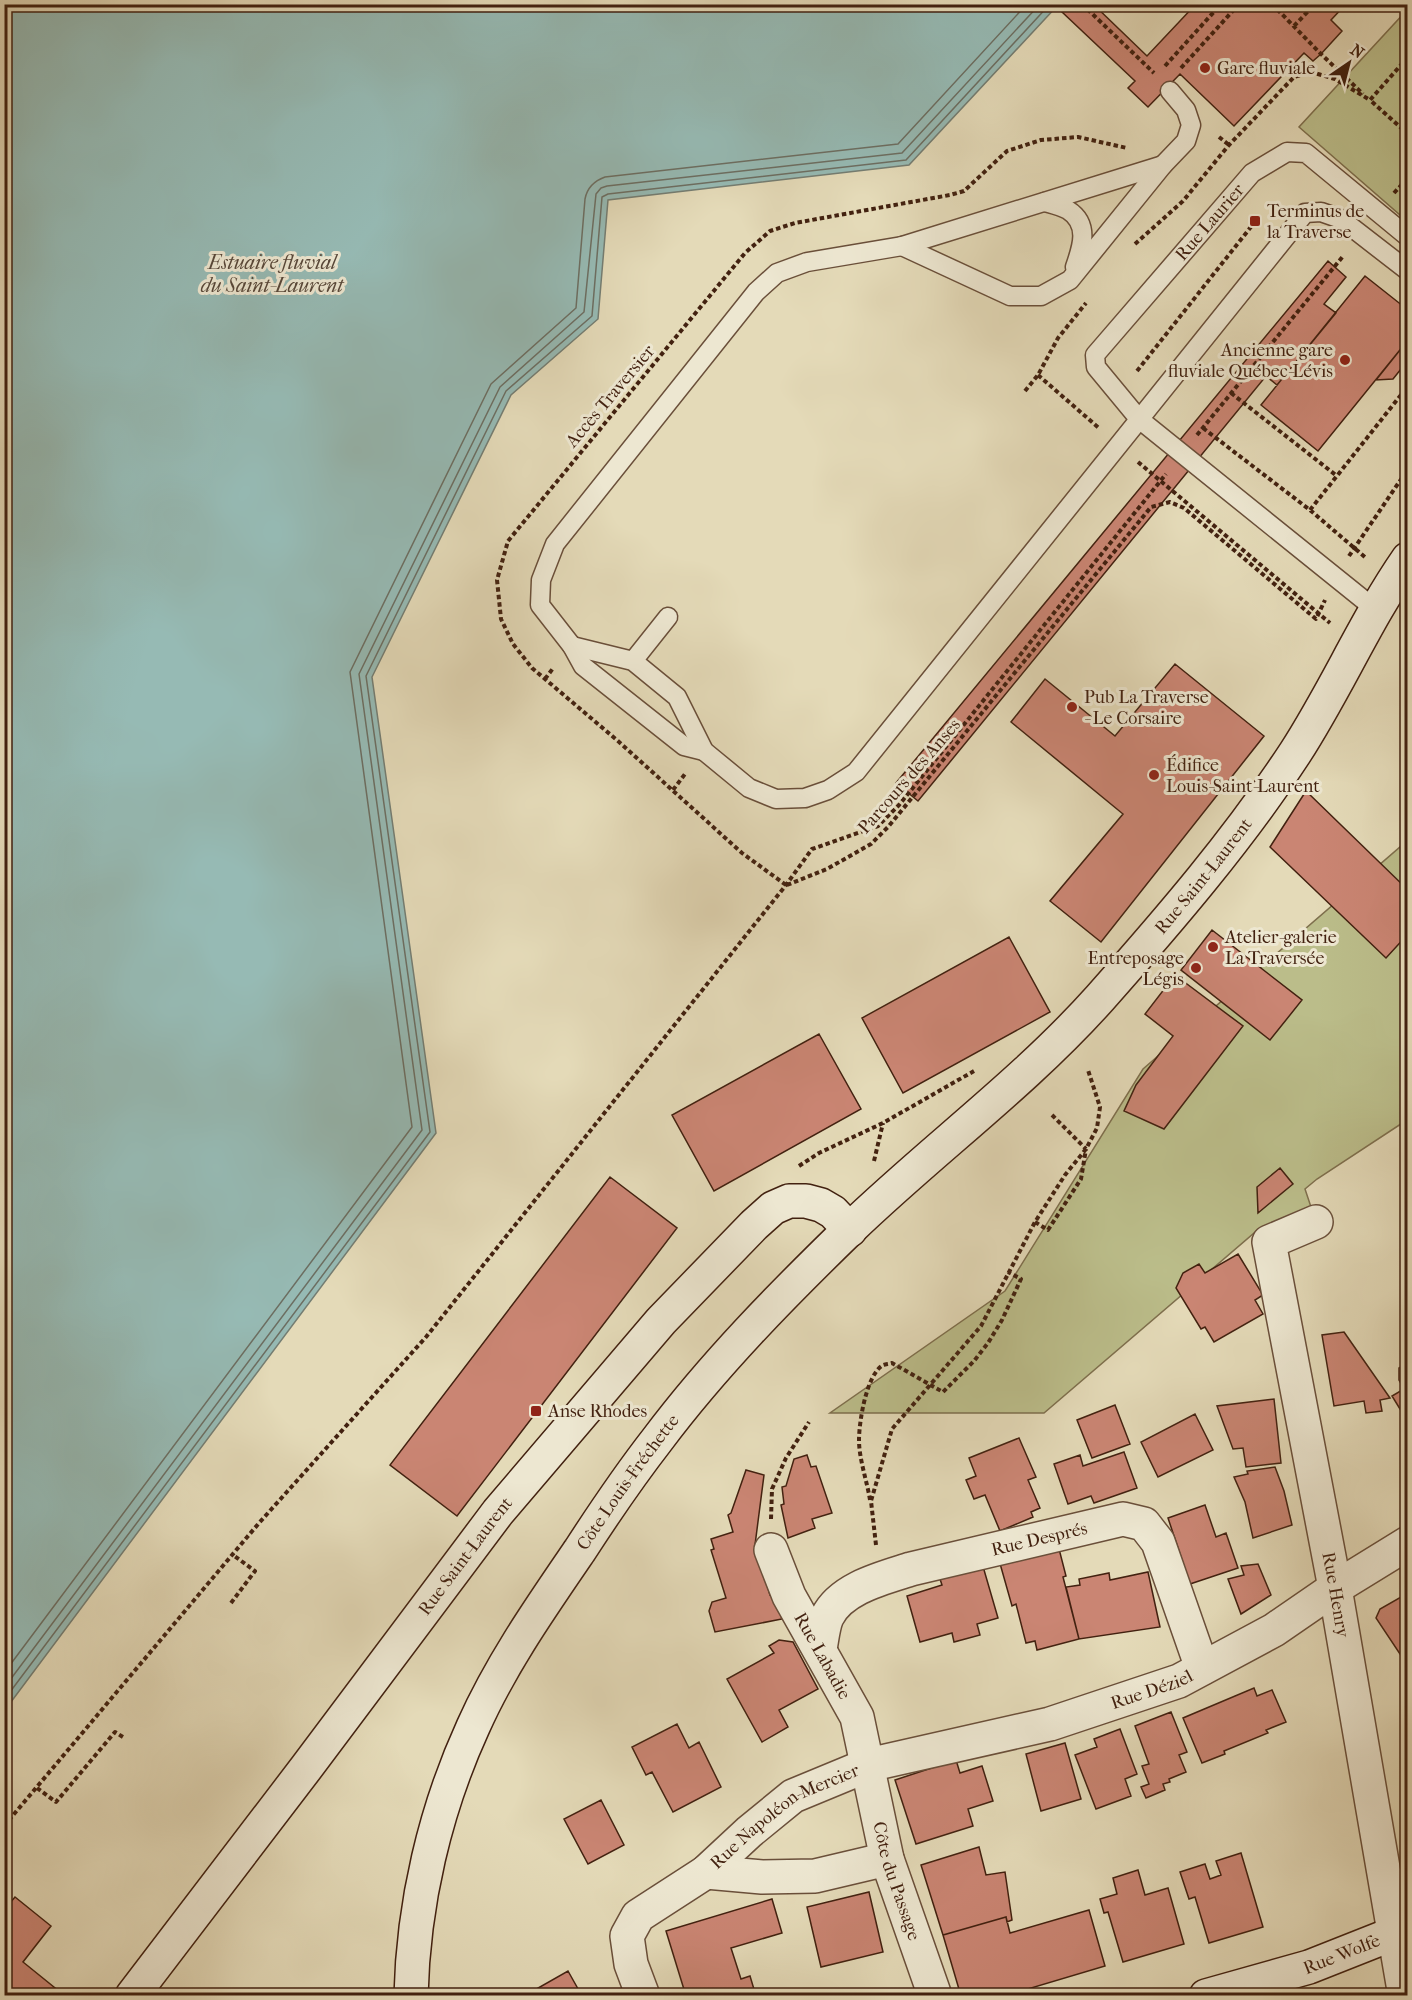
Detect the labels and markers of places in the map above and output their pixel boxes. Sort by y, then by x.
place label: Gare fluviale [1217,58,1315,79]
marker: Gare fluviale [1198,61,1212,75]
place label: Terminus de la Traverse [1266,201,1364,243]
marker: Terminus de la Traverse [1248,214,1262,228]
place label: Ancienne gare fluviale Québec-Lévis [1168,340,1333,382]
marker: Ancienne gare fluviale Québec-Lévis [1338,353,1352,367]
place label: Pub La Traverse - Le Corsaire [1084,687,1209,729]
marker: Pub La Traverse - Le Corsaire [1065,700,1079,714]
place label: Édifice Louis-Saint-Laurent [1166,754,1320,797]
marker: Édifice Louis-Saint-Laurent [1147,768,1161,782]
place label: Atelier-galerie La Traversée [1224,927,1337,969]
marker: Atelier-galerie La Traversée [1206,940,1220,954]
place label: Entreposage Légis [1087,948,1184,990]
marker: Entreposage Légis [1189,961,1203,975]
place label: Anse Rhodes [547,1401,647,1422]
marker: Anse Rhodes [529,1404,543,1418]

